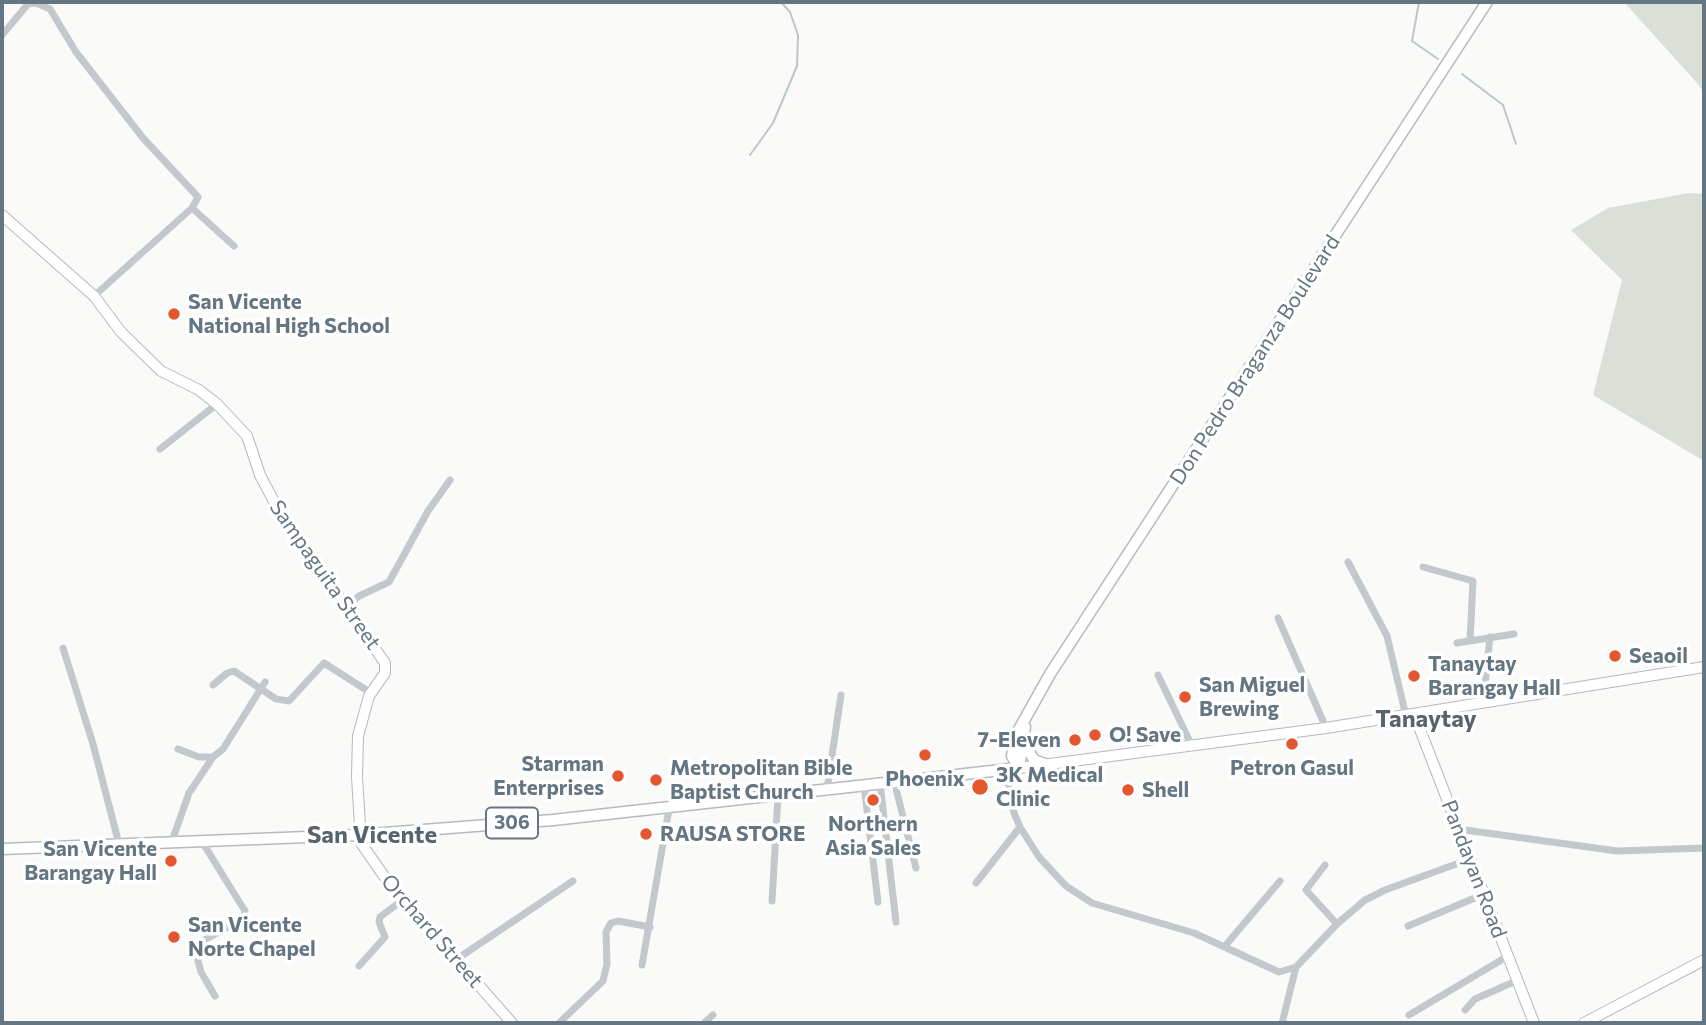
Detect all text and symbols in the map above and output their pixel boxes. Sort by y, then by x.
street label: Don Pedro Braganza Boulevard [1165,230,1345,490]
place label: San Vicente National High School [188,289,390,339]
marker: San Vicente National High School [166,306,182,322]
street label: Sampaguita Street [264,495,386,655]
place label: Seaoil [1629,643,1688,669]
marker: Seaoil [1607,648,1623,664]
place label: Tanaytay Barangay Hall [1428,651,1561,701]
marker: Tanaytay Barangay Hall [1406,668,1422,684]
place label: San Miguel Brewing [1199,672,1305,722]
marker: San Miguel Brewing [1177,689,1193,705]
district label: Tanaytay [1375,705,1477,733]
place label: O! Save [1109,722,1181,748]
place label: 7-Eleven [977,727,1061,753]
marker: O! Save [1087,727,1103,743]
marker: 7-Eleven [1067,732,1083,748]
marker: Petron Gasul [1284,736,1300,752]
marker: Phoenix [917,747,933,763]
place label: Starman Enterprises [493,751,604,801]
place label: Metropolitan Bible Baptist Church [670,755,852,805]
place label: Petron Gasul [1230,755,1354,781]
place label: 3K Medical Clinic [996,762,1103,812]
place label: Phoenix [885,766,965,792]
marker: Starman Enterprises [610,768,626,784]
marker: Metropolitan Bible Baptist Church [648,772,664,788]
marker: 3K Medical Clinic [970,777,990,797]
place label: Shell [1142,777,1189,803]
marker: Shell [1120,782,1136,798]
marker: Northern Asia Sales [865,792,881,808]
street label: Pandayan Road [1436,796,1512,942]
road number: 306 [486,808,538,838]
place label: Northern Asia Sales [825,811,921,861]
district label: San Vicente [307,821,437,849]
place label: RAUSA STORE [660,821,806,847]
marker: RAUSA STORE [638,826,654,842]
place label: San Vicente Barangay Hall [24,836,157,886]
marker: San Vicente Barangay Hall [163,853,179,869]
street label: Orchard Street [376,869,488,993]
place label: San Vicente Norte Chapel [188,912,316,962]
marker: San Vicente Norte Chapel [166,929,182,945]

